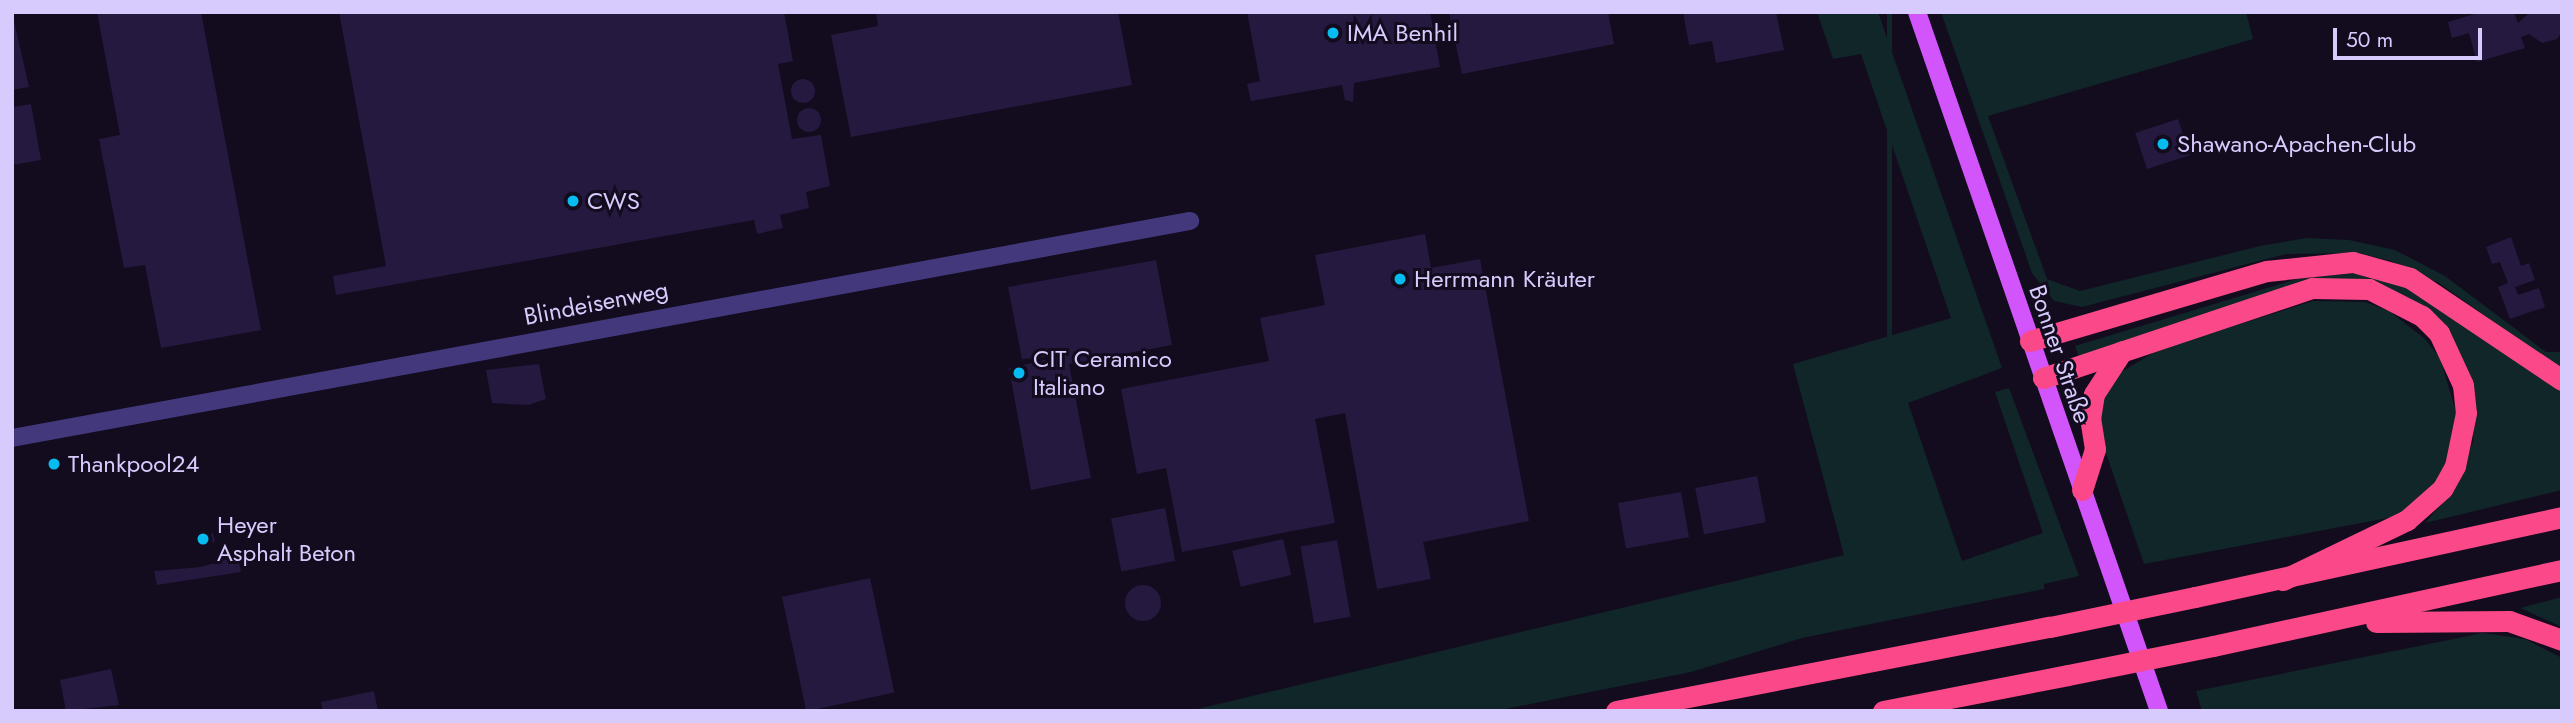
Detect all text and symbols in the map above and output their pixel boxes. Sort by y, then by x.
scale bar [2336,14,2485,58]
place label: IMA Benhil [1347,19,1458,47]
marker: IMA Benhil [1325,25,1341,41]
text: 50 m [2346,25,2393,55]
place label: Shawano-Apachen-Club [2177,130,2416,158]
marker: Shawano-Apachen-Club [2155,136,2171,152]
place label: CWS [587,187,640,215]
marker: CWS [565,193,581,209]
place label: Herrmann Kräuter [1414,265,1595,293]
marker: Herrmann Kräuter [1392,271,1408,287]
street label: Blindeisenweg [521,275,671,331]
street label: Bonner Straße [2023,281,2097,427]
place label: CIT Ceramico Italiano [1033,345,1172,401]
marker: CIT Ceramico Italiano [1011,365,1027,381]
place label: Thankpool24 [68,450,200,478]
marker: Thankpool24 [46,456,62,472]
place label: Heyer Asphalt Beton [217,511,356,567]
marker: Heyer Asphalt Beton [195,531,211,547]

